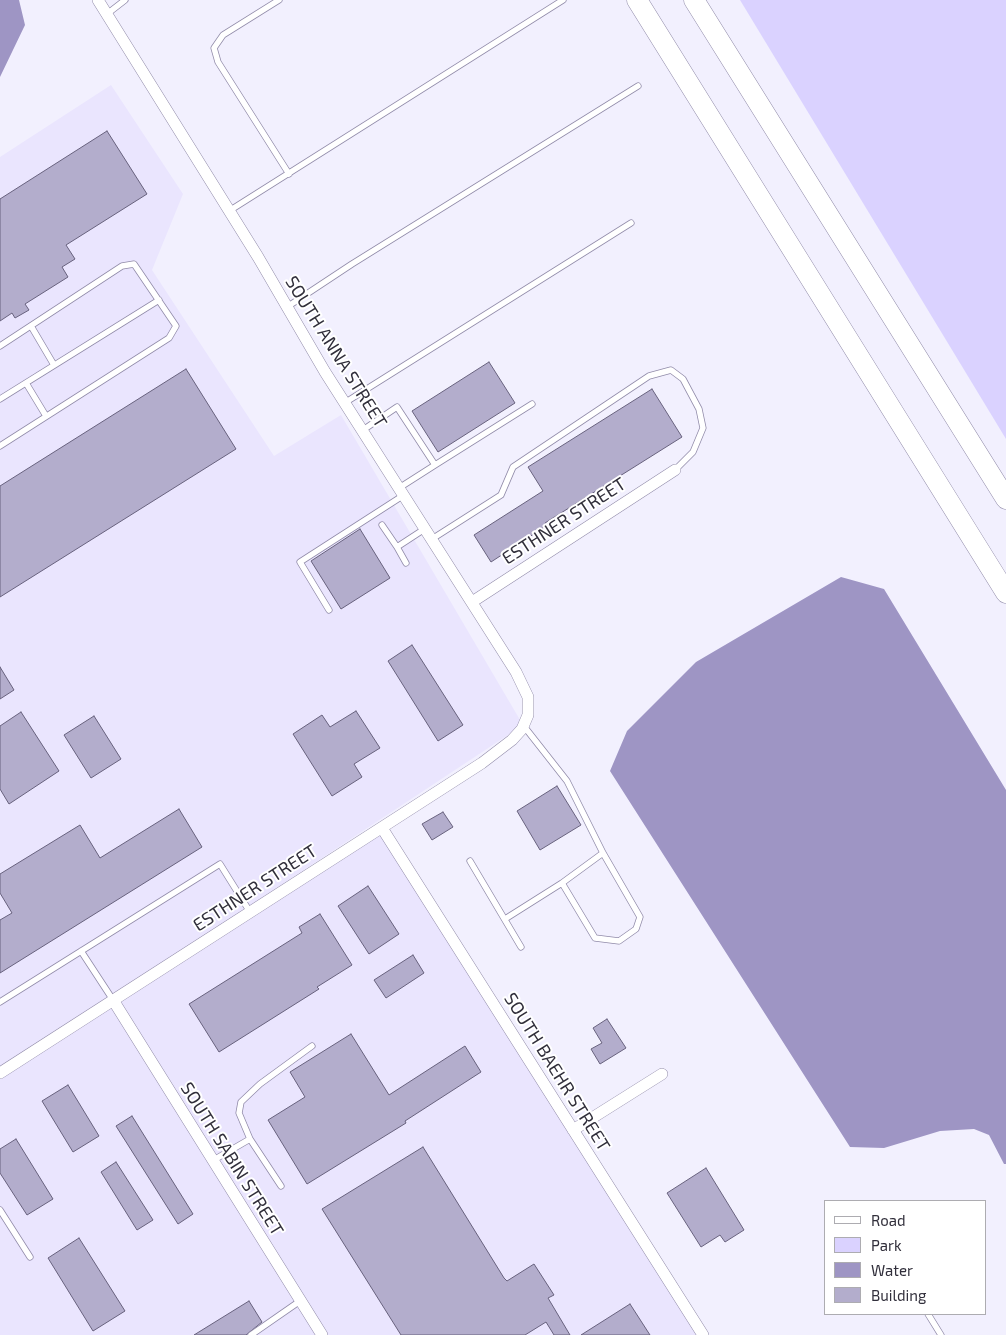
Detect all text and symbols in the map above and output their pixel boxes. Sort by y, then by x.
street label: SOUTH ANNA STREET [281,272,391,432]
street label: ESTHNER STREET [498,473,630,569]
street label: ESTHNER STREET [189,840,321,936]
street label: SOUTH BAEHR STREET [499,989,615,1155]
street label: SOUTH SABIN STREET [176,1078,288,1240]
legend [824,1200,986,1315]
text: Road [871,1211,906,1229]
text: Park [871,1236,902,1254]
text: Water [871,1261,913,1279]
text: Building [871,1286,926,1304]

